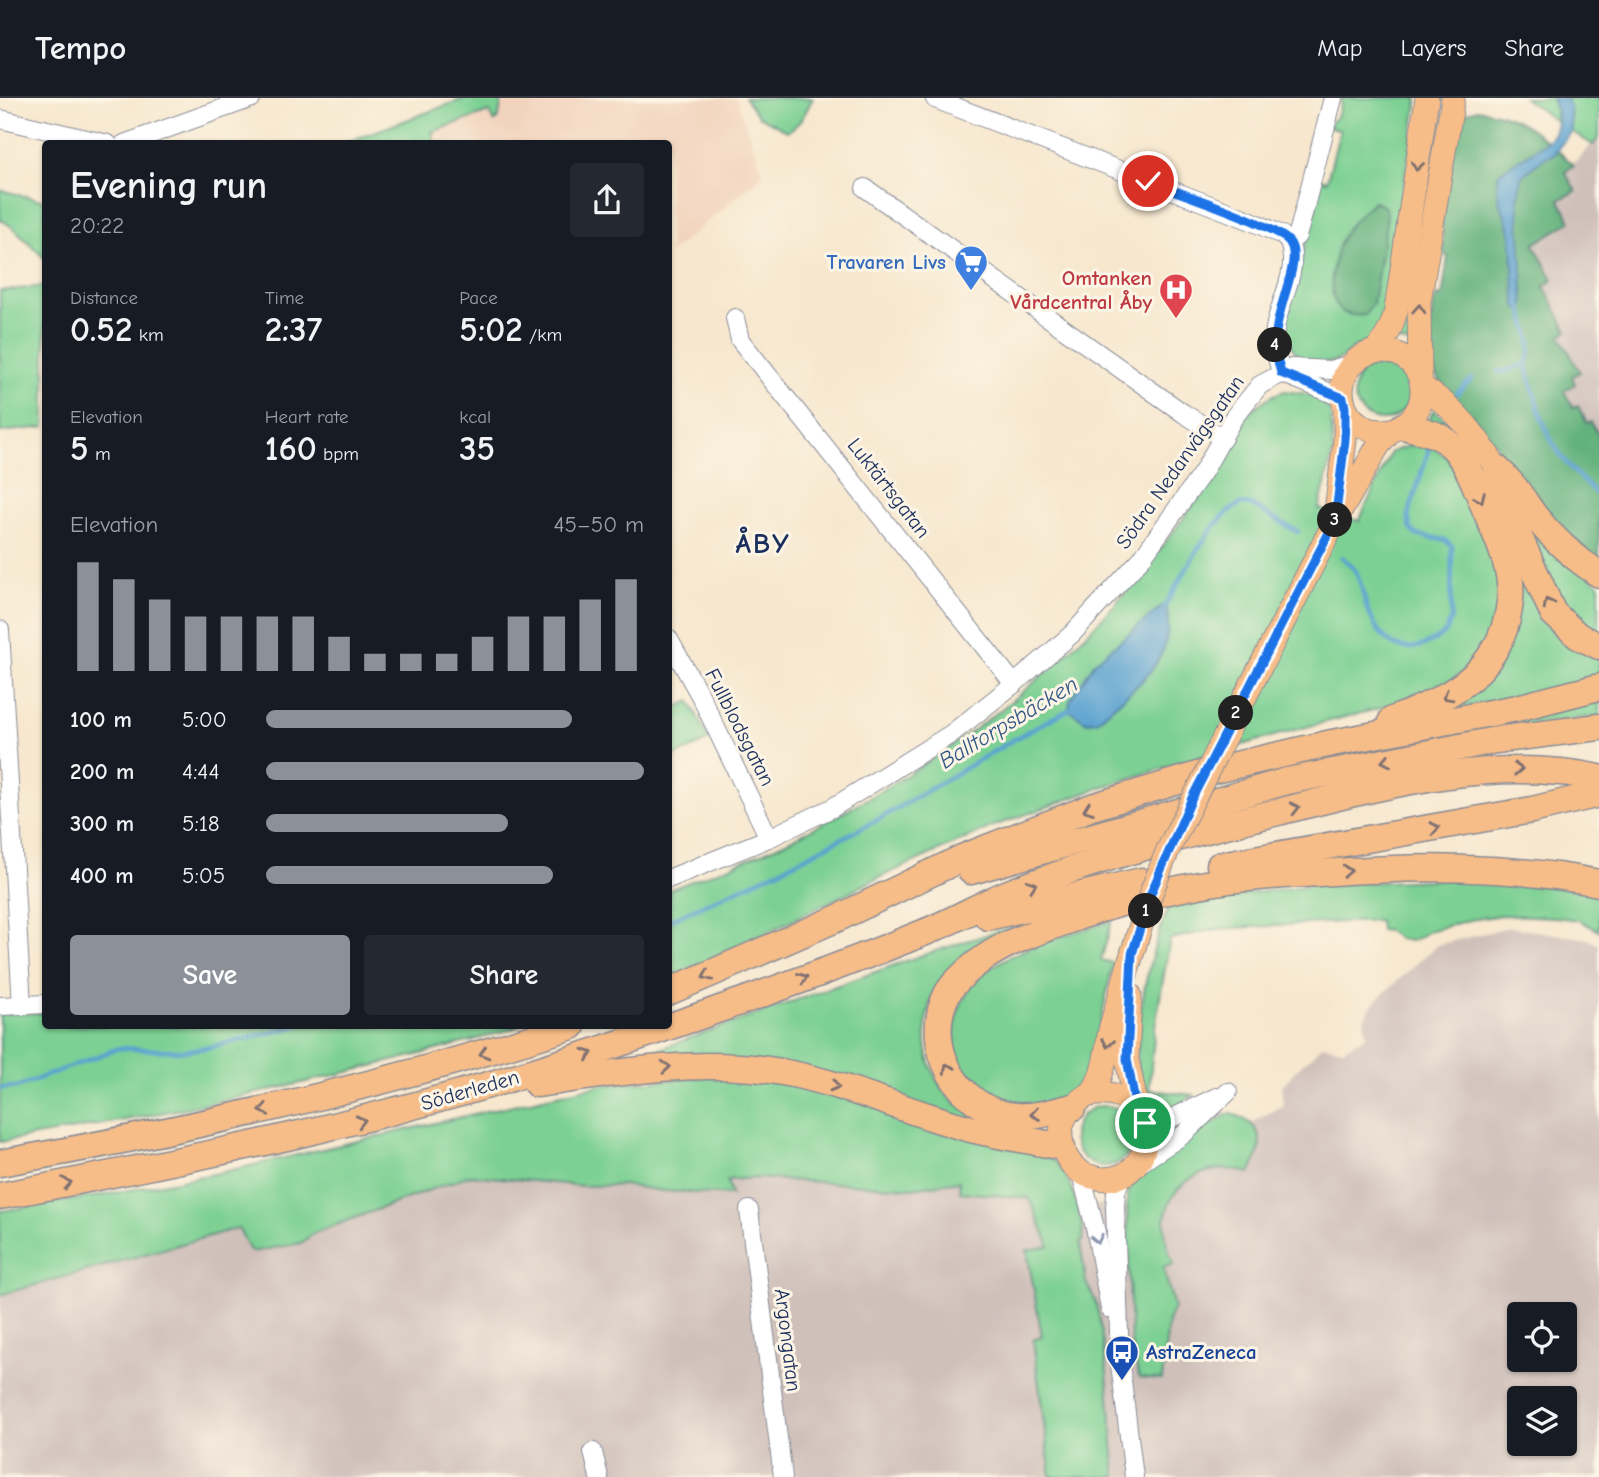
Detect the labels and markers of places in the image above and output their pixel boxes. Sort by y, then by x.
pin [1118,151,1178,211]
supermarket icon: Travaren Livs [952,243,990,292]
place label: Travaren Livs [827,250,946,274]
place label: Omtanken Vårdcentral Åby [1010,266,1152,314]
hospital icon: Omtanken Vårdcentral Åby [1157,271,1195,320]
pin: 4 [1258,328,1292,362]
pin: 3 [1318,502,1352,538]
pin: 2 [1218,696,1254,730]
pin: 1 [1128,894,1164,928]
pin [1115,1093,1175,1153]
bus stop icon: AstraZeneca [1103,1333,1141,1382]
place label: AstraZeneca [1146,1340,1257,1364]

